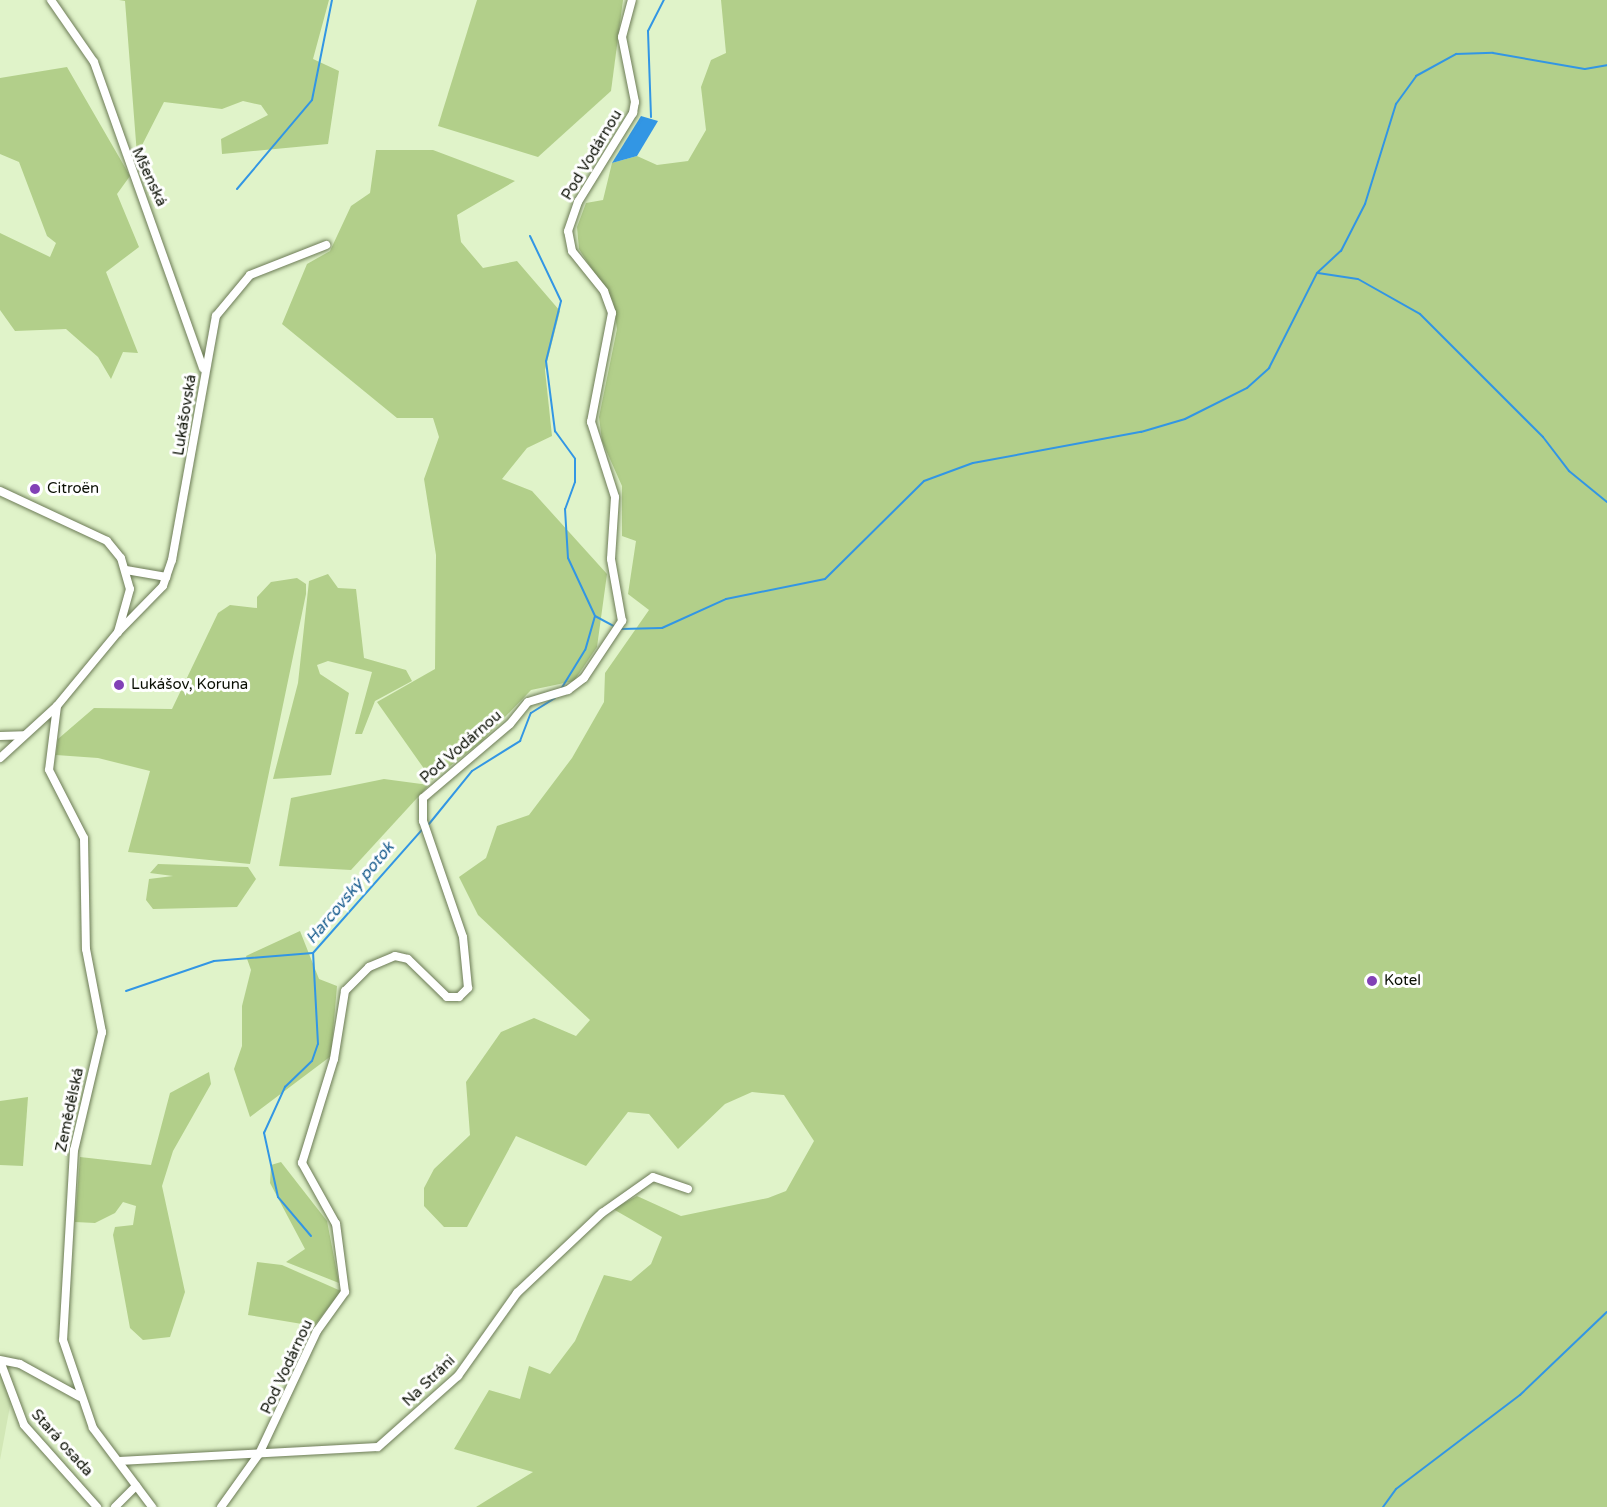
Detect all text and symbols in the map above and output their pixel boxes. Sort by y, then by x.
street label: Pod Vodárnou [558,107,626,203]
street label: Mšenská [128,145,170,209]
street label: Lukášovská [170,373,200,457]
place label: Citroën [47,480,99,498]
marker: Citroën [28,482,42,496]
place label: Lukášov, Koruna [131,676,248,694]
marker: Lukášov, Koruna [112,678,126,692]
street label: Pod Vodárnou [417,707,505,787]
water label: Harcovský potok [302,838,398,948]
place label: Kotel [1384,972,1421,990]
marker: Kotel [1365,974,1379,988]
street label: Zemědělská [52,1066,88,1154]
street label: Pod Vodárnou [257,1317,317,1417]
street label: Na Stráni [399,1352,459,1410]
street label: Stará osada [27,1406,97,1480]

